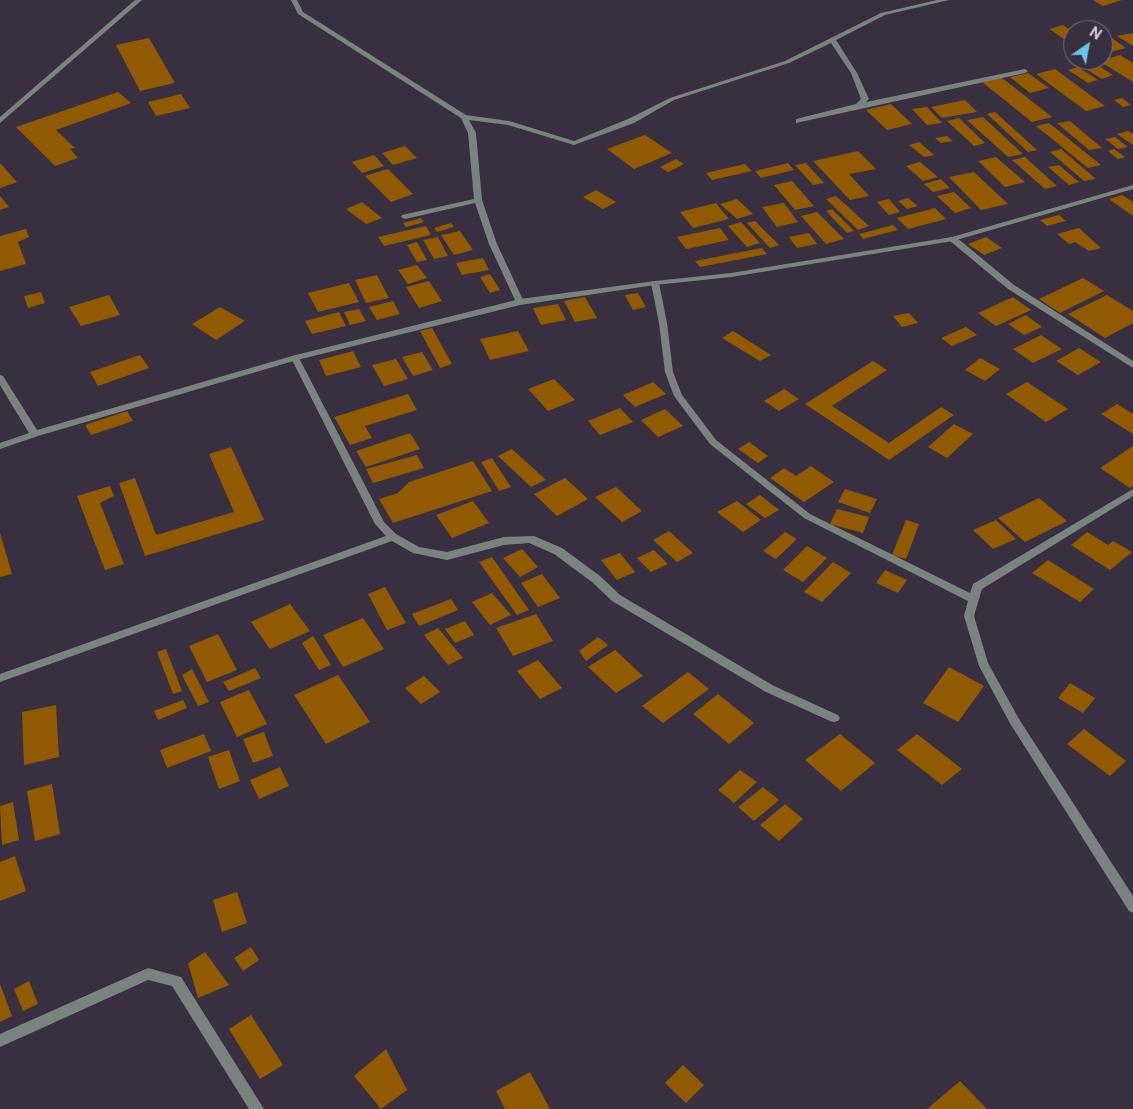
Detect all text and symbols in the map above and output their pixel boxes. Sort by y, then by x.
north arrow [1063,20,1113,70]
text: N [1087,24,1105,43]

